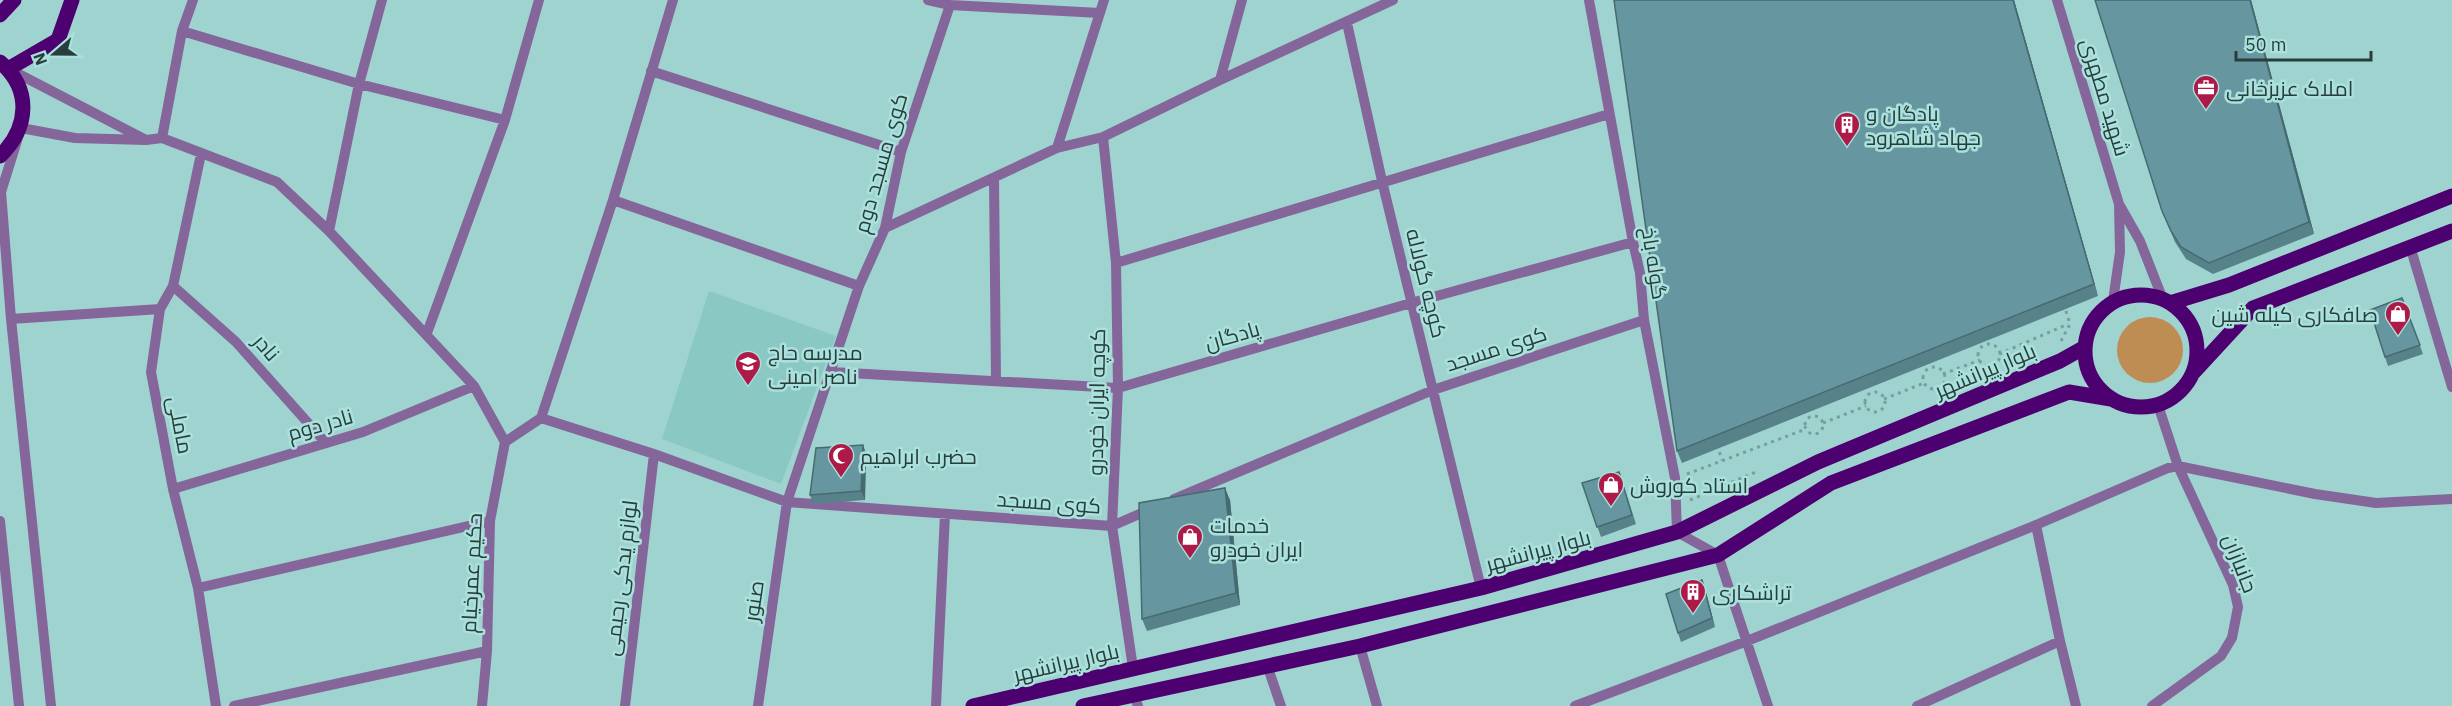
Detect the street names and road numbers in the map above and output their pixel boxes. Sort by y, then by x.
street label: شهید مطهری [2075,35,2137,159]
street label: کوی مسجد دوم [847,90,914,236]
street label: کوچه گولاله [1399,225,1454,341]
street label: گوله باخ [1634,225,1675,301]
street label: پادگان [1201,314,1264,357]
street label: کوی مسجد [1442,319,1550,377]
street label: نادر [247,327,287,367]
street label: کوچه ایران خودرو [1081,328,1112,476]
street label: بلوار پیرانشهر [1929,336,2041,405]
street label: ماملی [162,394,200,456]
street label: نادر دوم [284,401,356,448]
street label: کوی مسجد [996,484,1102,520]
street label: لوازم یدکی رحیمی [597,498,644,658]
street label: حکیم عمرخیام [454,512,489,634]
street label: بلوار پیرانشهر [1481,523,1594,579]
street label: جانبازان [2217,530,2265,596]
street label: صنور [736,579,770,624]
street label: بلوار پیرانشهر [1009,636,1122,689]

